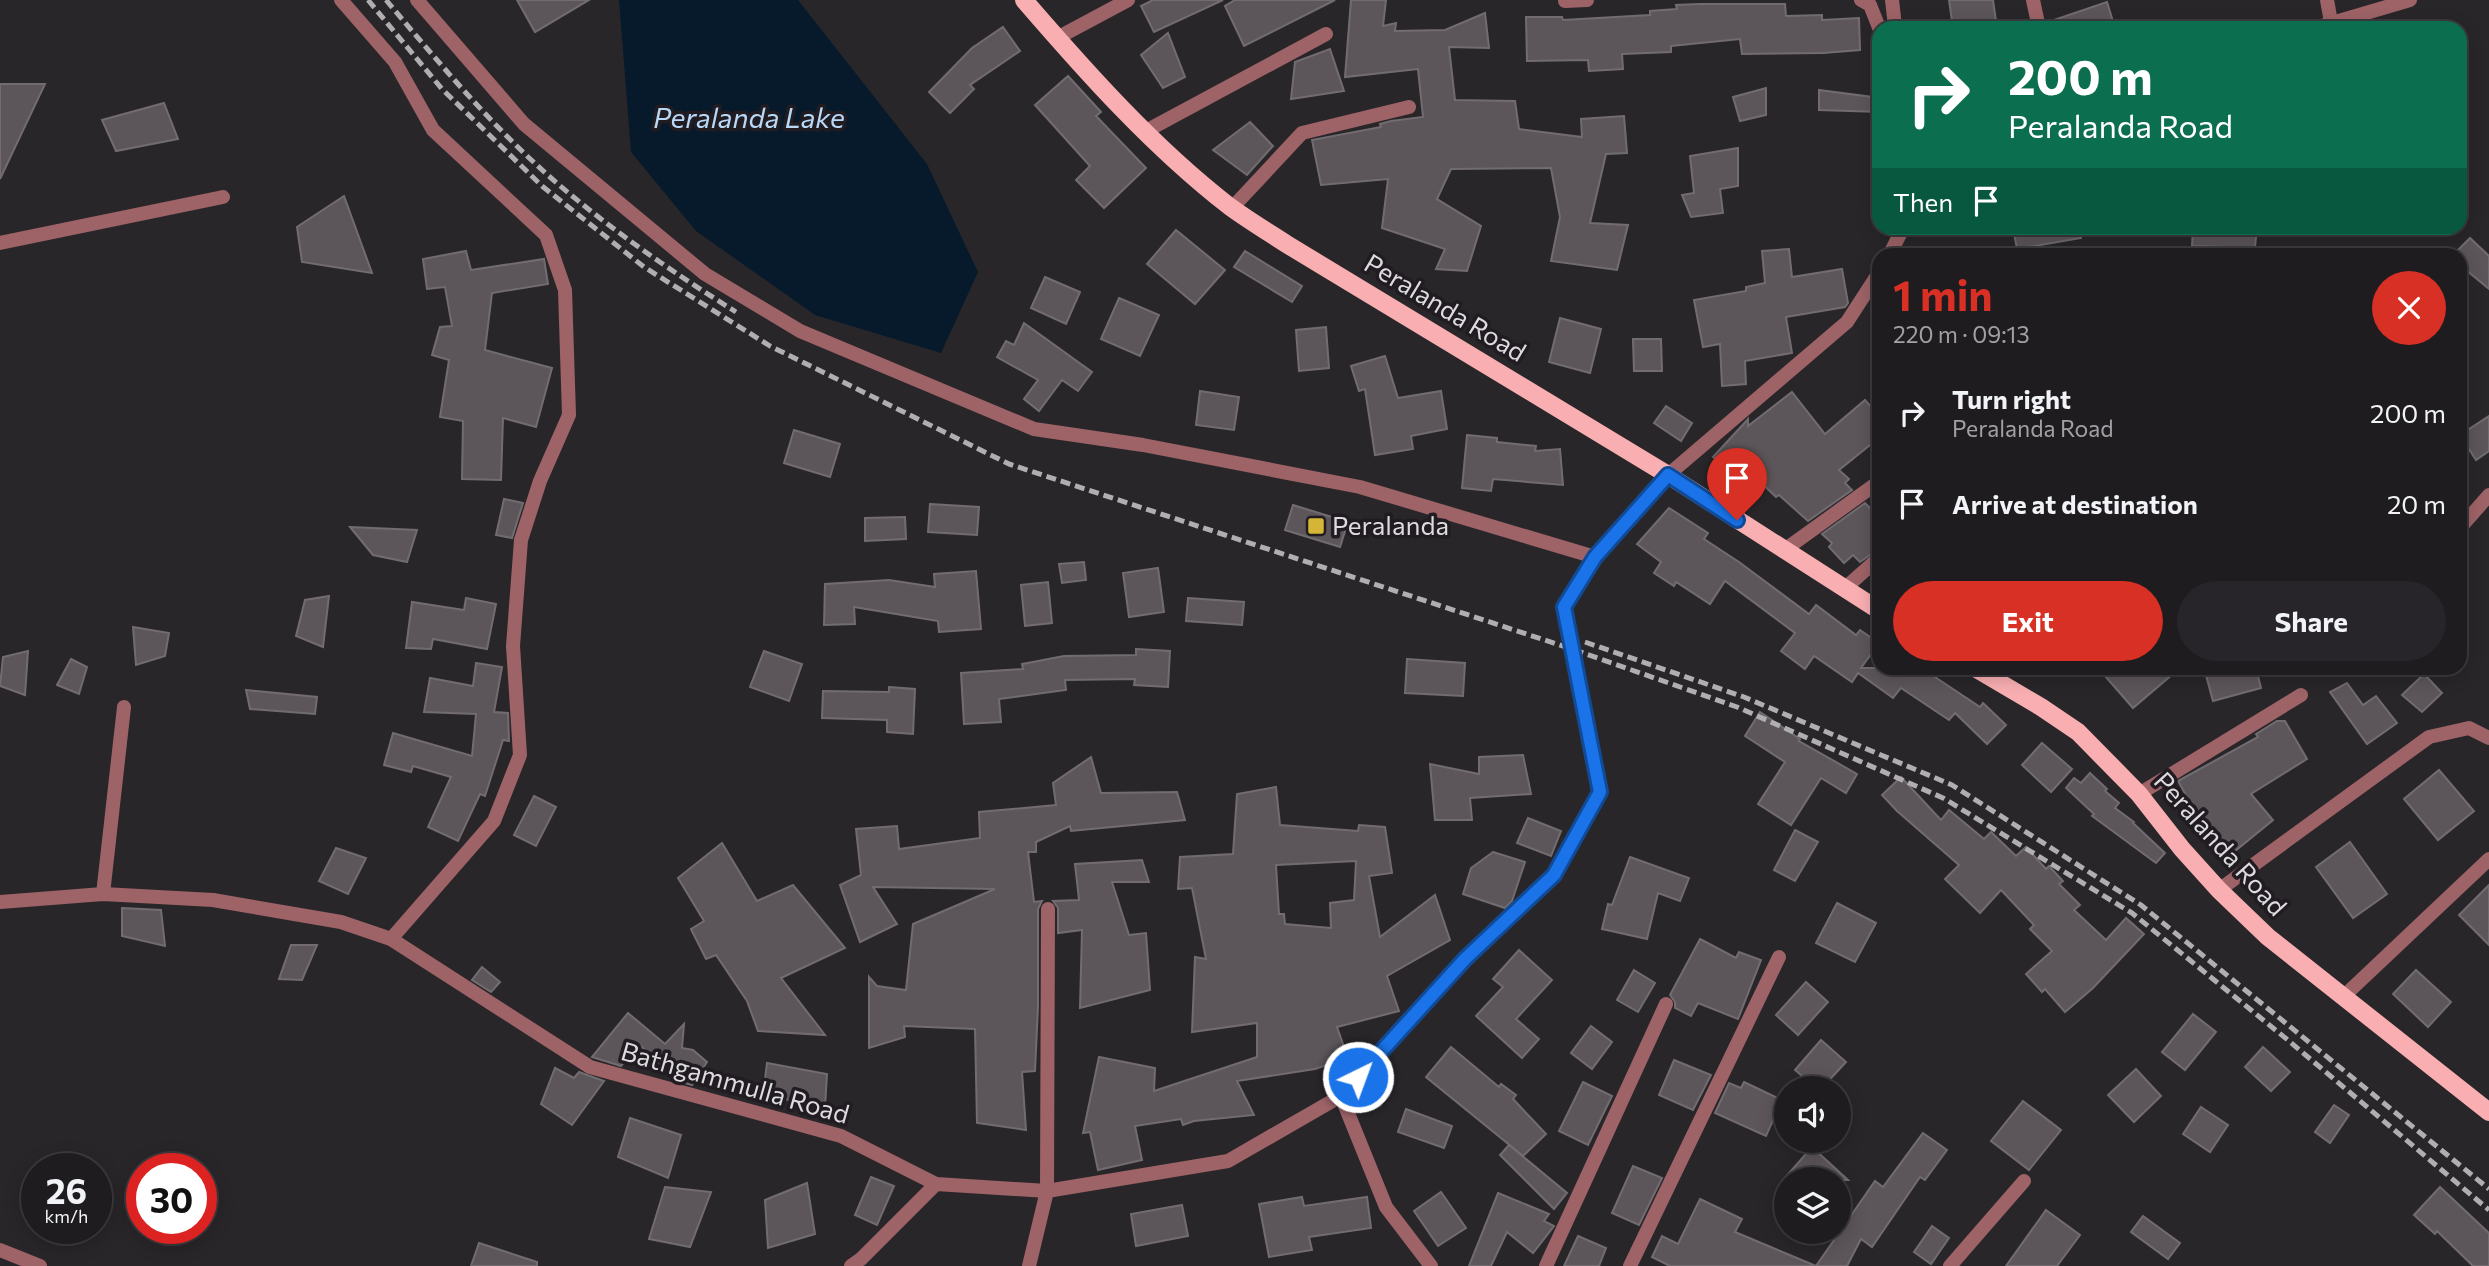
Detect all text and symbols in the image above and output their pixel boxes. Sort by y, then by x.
text: 200 m [2008,45,2153,105]
icon: right [1893,49,1984,140]
water label: Peralanda Lake [653,100,845,134]
text: Peralanda Road [2008,105,2233,145]
icon: arrive [1967,182,2005,220]
text: Then [1893,186,1953,217]
street label: Peralanda Road [1359,246,1532,367]
text: 1 min [1893,268,1993,320]
button: close [2372,271,2446,345]
text: 220 m · 09:13 [1893,320,2030,348]
text: Turn right [1952,383,2071,414]
icon: right [1893,394,1931,432]
text: 200 m [2370,397,2446,428]
text: Peralanda Road [1952,414,2114,442]
pin [1707,448,1767,520]
icon: arrive [1718,459,1756,497]
icon: arrive [1893,485,1931,523]
text: Arrive at destination [1952,488,2198,519]
text: 20 m [2387,488,2446,519]
place label: Peralanda [1332,509,1449,540]
marker: Peralanda [1306,516,1326,536]
button: Exit [1893,581,2163,661]
button: Share [2177,581,2446,661]
street label: Peralanda Road [2148,765,2294,921]
street label: Bathgammulla Road [618,1034,853,1129]
position arrow [1321,1040,1395,1114]
map controls [1774,1076,1851,1244]
button: sound [1774,1076,1851,1153]
speed limit sign: 30 [126,1153,217,1244]
button: layers [1774,1167,1851,1244]
text: 26 [46,1168,87,1211]
text: km/h [45,1205,88,1227]

